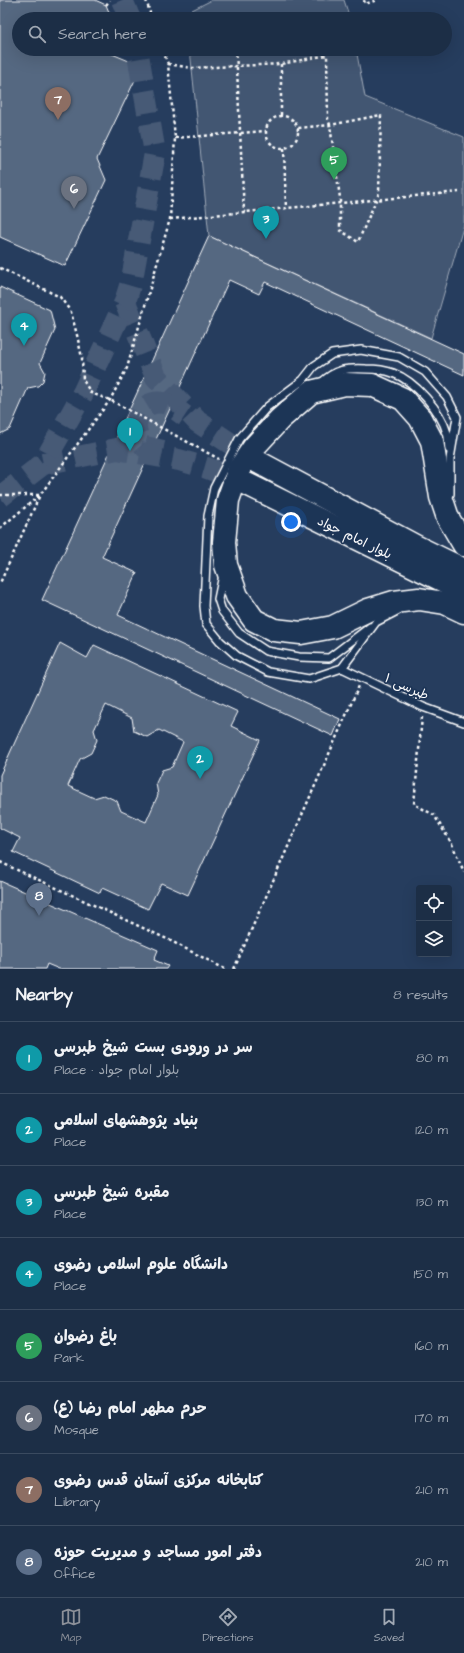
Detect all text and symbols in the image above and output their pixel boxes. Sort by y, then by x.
search box [12,12,452,56]
icon: search [26,23,48,45]
text: Search here [58,24,147,45]
pin: 7 [45,87,71,120]
pin: 5 [321,147,347,180]
pin: 6 [61,176,87,209]
pin: 3 [253,206,279,239]
pin: 4 [11,313,37,346]
pin: 1 [117,418,143,451]
your location [281,512,301,532]
street label: بلوار امام جواد [314,512,395,565]
street label: طبرسی ۱ [382,669,432,705]
pin: 2 [187,746,213,779]
pin: 8 [26,883,52,916]
map controls [416,885,452,957]
button: locate [416,885,452,921]
button: layers [416,921,452,957]
text: Nearby [16,983,73,1007]
text: 8 results [393,986,448,1004]
text: سر در ورودی بست شیخ طبرسی [54,1037,252,1058]
text: 1 [28,1049,30,1067]
text: 80 m [416,1049,448,1067]
text: Place · بلوار امام جواد [54,1061,179,1079]
text: بنیاد پژوهشهای اسلامی [54,1110,198,1131]
text: 2 [25,1121,33,1139]
text: 120 m [415,1121,448,1139]
text: Place [54,1133,86,1151]
text: مقبره شیخ طبرسی [54,1182,169,1203]
text: 3 [26,1193,32,1211]
text: 130 m [416,1193,448,1211]
text: Place [54,1205,86,1223]
text: دانشگاه علوم اسلامی رضوی [54,1254,228,1275]
text: 4 [25,1265,33,1283]
text: 150 m [414,1265,448,1283]
text: Place [54,1277,86,1295]
text: باغ رضوان [54,1326,117,1347]
text: 5 [24,1337,34,1355]
text: 160 m [415,1337,448,1355]
text: Park [54,1349,84,1367]
text: حرم مطهر امام رضا (ع) [54,1398,207,1419]
text: 6 [25,1409,33,1427]
text: 170 m [415,1409,448,1427]
text: Mosque [54,1421,99,1439]
text: کتابخانه مرکزی آستان قدس رضوی [54,1470,264,1491]
text: 7 [25,1481,33,1499]
text: 210 m [415,1481,448,1499]
text: Library [54,1493,100,1511]
text: دفتر امور مساجد و مدیریت حوزه [54,1542,262,1563]
text: 8 [25,1553,33,1571]
text: 210 m [415,1553,448,1571]
text: Office [54,1565,95,1583]
tab: Map [60,1606,82,1645]
tab: Directions [202,1606,254,1645]
tab: Saved [374,1606,404,1645]

